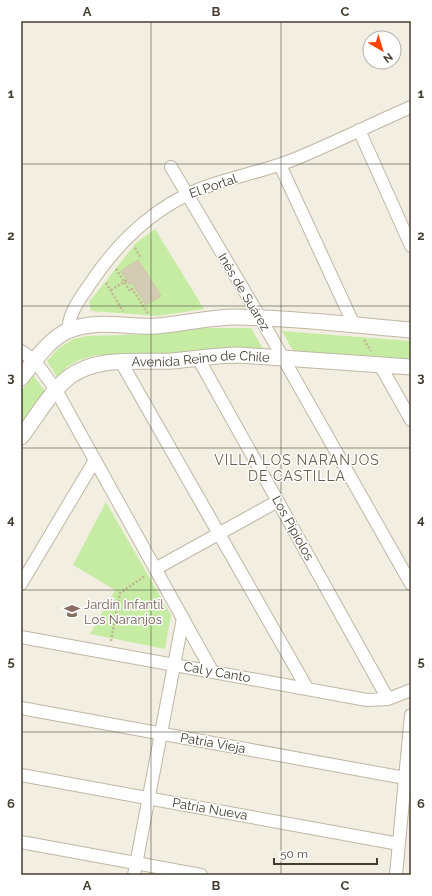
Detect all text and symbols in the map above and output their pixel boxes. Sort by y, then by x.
text: A [83,4,92,19]
text: B [212,4,221,19]
text: C [341,4,350,19]
north arrow [362,30,402,70]
text: N [381,50,395,65]
text: 1 [8,86,15,101]
text: 1 [418,86,425,101]
street label: El Portal [187,171,239,201]
text: 2 [7,228,15,243]
text: 2 [417,228,425,243]
street label: Inés de Suárez [215,250,273,334]
street label: Avenida Reino de Chile [131,347,271,369]
text: 3 [7,370,15,385]
text: 3 [417,370,425,385]
district label: VILLA LOS NARANJOS DE CASTILLA [214,452,380,484]
street label: Los Pipiolos [269,493,317,563]
text: 4 [7,512,15,527]
text: 4 [417,512,425,527]
place label: Jardín Infantil Los Naranjos [84,597,164,627]
school or university icon: Jardín Infantil Los Naranjos [63,602,81,620]
text: 5 [7,654,15,669]
text: 5 [417,654,425,669]
street label: Cal y Canto [182,659,252,685]
street label: Patria Vieja [179,730,247,756]
street label: Patria Nueva [171,795,249,823]
text: 6 [7,796,15,811]
text: 6 [417,796,425,811]
scale bar [274,840,377,866]
text: 50 m [280,847,308,861]
text: A [83,878,92,893]
text: B [212,878,221,893]
text: C [341,878,350,893]

